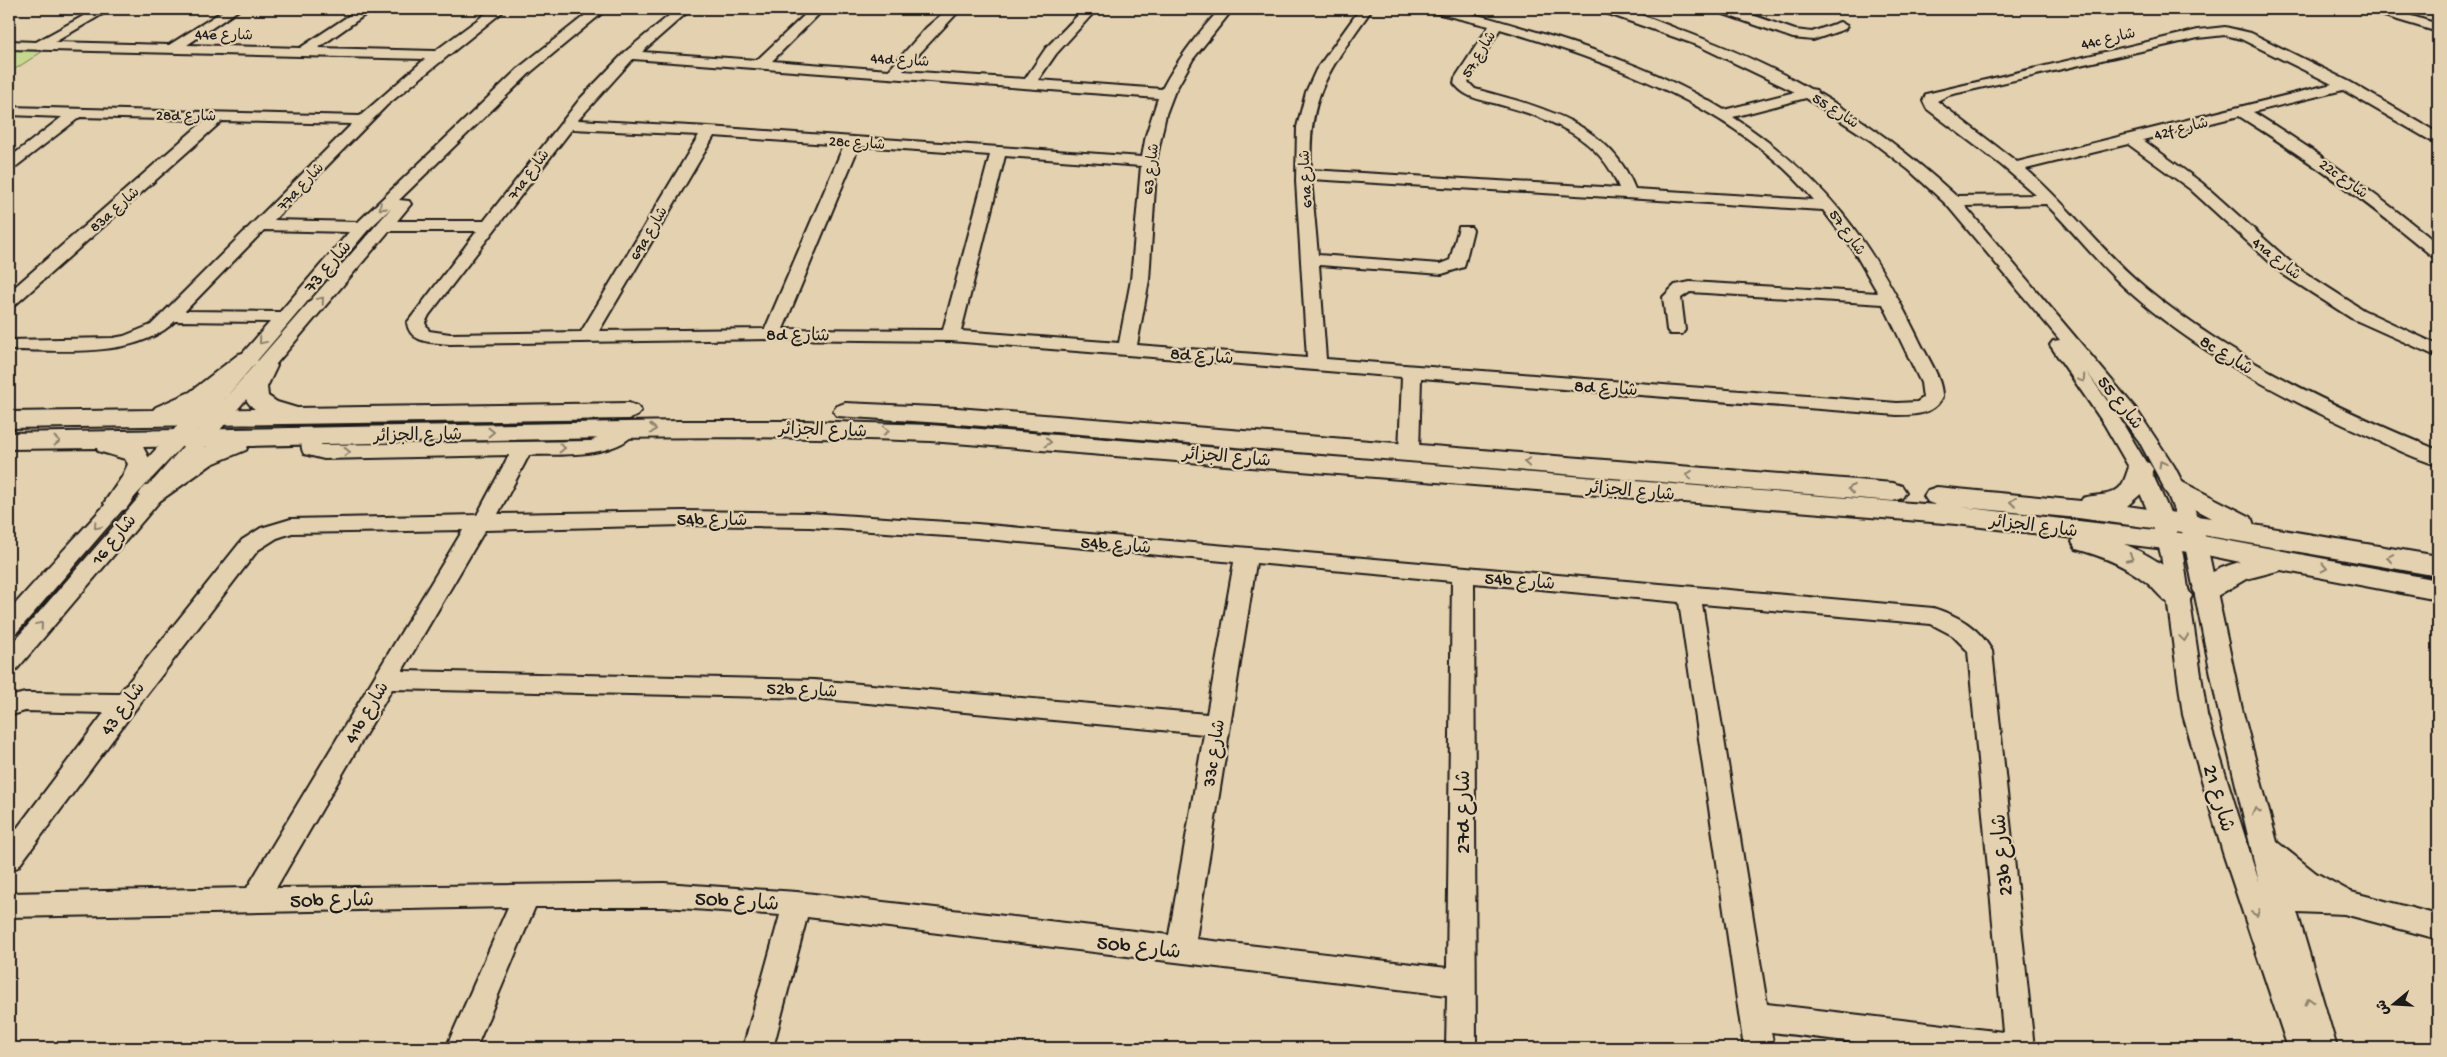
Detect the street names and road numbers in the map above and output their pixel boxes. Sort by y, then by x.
street label: 44c شارع [2079,25,2137,55]
street label: 44e شارع [195,26,253,46]
street label: شارع 57 [1458,28,1501,82]
street label: 44d شارع [870,50,930,72]
street label: شارع 55 [1808,90,1862,133]
street label: 28d شارع [156,107,216,127]
street label: 42f شارع [2153,115,2210,145]
street label: 28c شارع [828,133,886,155]
street label: شارع 63 [1140,143,1164,196]
street label: 71a شارع [504,147,554,205]
street label: 61a شارع [1296,149,1318,208]
street label: 22c شارع [2315,156,2371,203]
street label: 77a شارع [273,160,329,216]
street label: 83a شارع [87,184,144,237]
street label: 69a شارع [627,204,673,264]
street label: شارع 57 [1824,207,1869,259]
street label: 41a شارع [2248,234,2304,285]
street label: شارع 73 [300,237,357,299]
street label: 8d شارع [766,325,830,348]
street label: 8c شارع [2195,332,2256,381]
street label: 8d شارع [1169,344,1234,371]
street label: شارع 55 [2092,373,2146,434]
street label: 8d شارع [1573,377,1638,402]
street label: شارع الجزائر [776,419,867,444]
street label: شارع الجزائر [372,425,462,448]
street label: شارع الجزائر [1180,444,1272,473]
street label: شارع الجزائر [1584,478,1676,507]
street label: شارع 16 [87,511,142,571]
street label: 54b شارع [677,511,747,532]
street label: شارع الجزائر [1987,511,2079,543]
street label: 54b شارع [1080,533,1152,560]
street label: 54b شارع [1484,569,1556,596]
street label: شارع 43 [97,679,151,740]
street label: 41b شارع [341,679,395,748]
street label: 52b شارع [766,679,838,704]
street label: 33c شارع [1200,718,1231,790]
street label: شارع 21 [2195,762,2238,836]
street label: 27d شارع [1453,770,1478,854]
street label: 23b شارع [1988,812,2021,897]
street label: 50b شارع [694,888,780,919]
street label: 50b شارع [290,889,375,916]
street label: 50b شارع [1095,932,1182,967]

